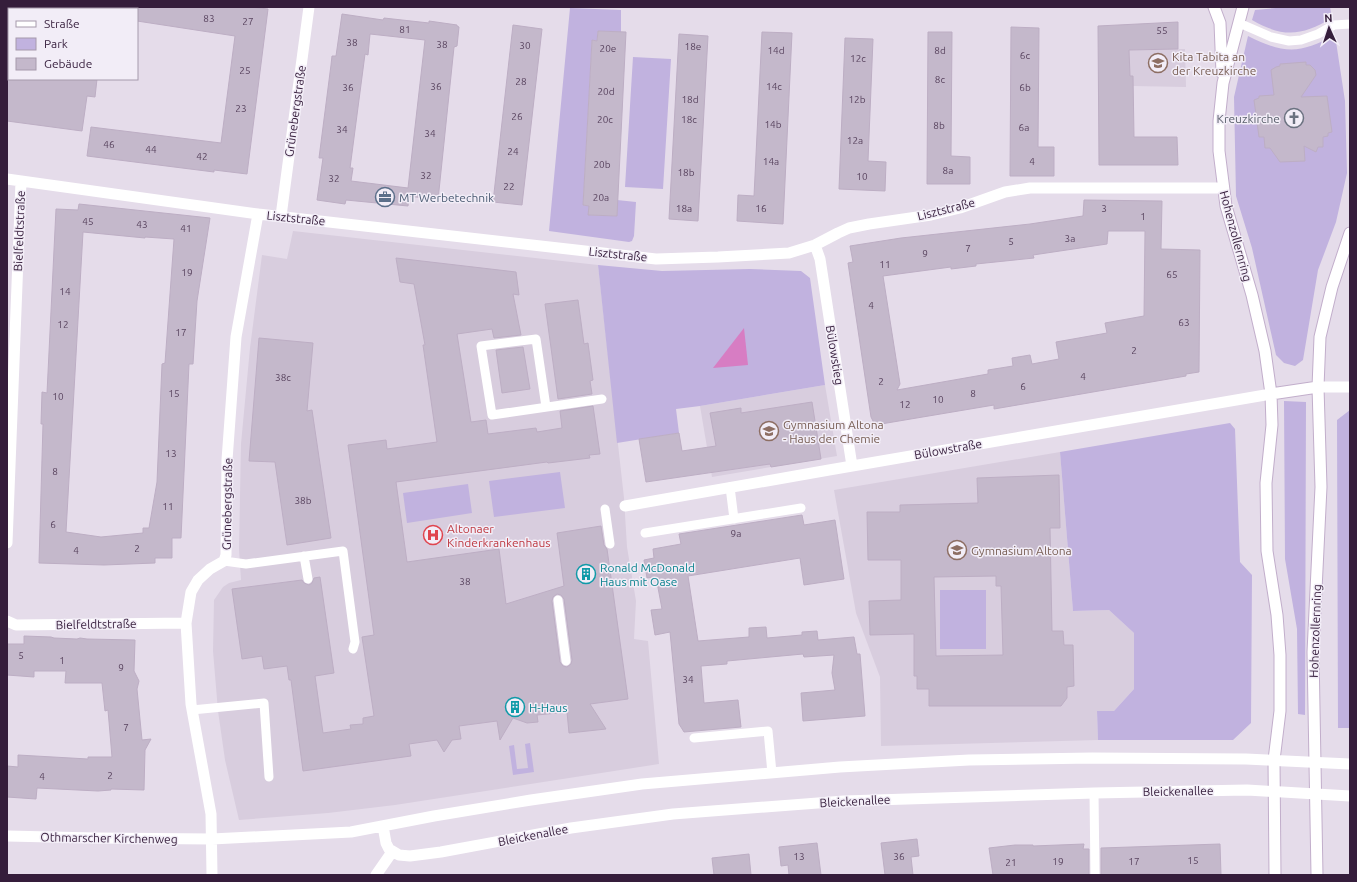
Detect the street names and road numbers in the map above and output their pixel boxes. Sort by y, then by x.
street label: Grünebergstraße [282,64,308,158]
street label: Hohenzollernring [1218,189,1254,283]
street label: Bielfeldtstraße [11,190,27,272]
street label: Lisztstraße [916,196,976,222]
street label: Lisztstraße [266,208,326,228]
street label: Lisztstraße [588,244,648,264]
street label: Bülowstieg [824,324,846,386]
street label: Bülowstraße [913,437,983,461]
street label: Grünebergstraße [220,458,234,550]
street label: Hohenzollernring [1307,584,1323,678]
street label: Bielfeldtstraße [55,617,137,631]
street label: Bleickenallee [1142,784,1214,798]
street label: Bleickenallee [819,793,891,809]
street label: Bleickenallee [497,822,569,848]
street label: Othmarscher Kirchenweg [40,830,178,846]

